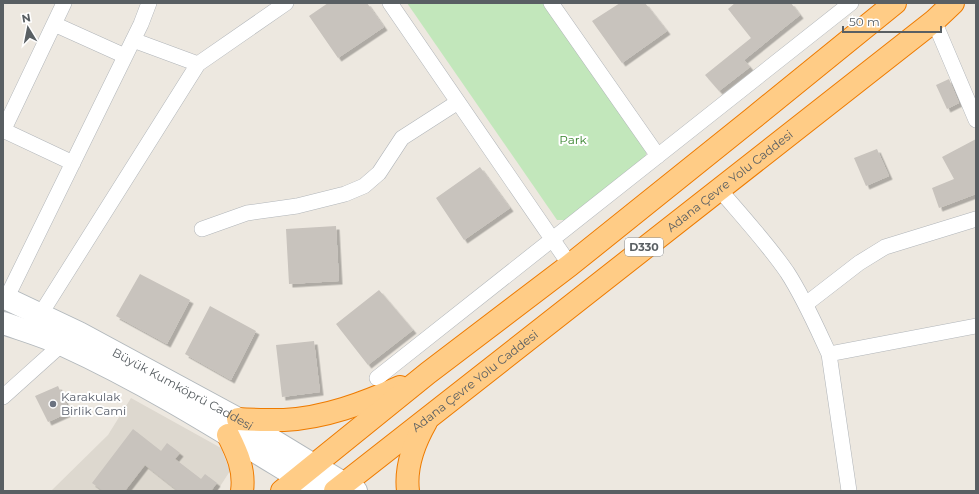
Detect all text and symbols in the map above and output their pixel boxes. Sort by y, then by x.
north arrow [8,8,48,48]
scale bar [843,8,941,34]
text: N [21,10,32,26]
text: 50 m [849,14,880,29]
street label: Adana Çevre Yolu Caddesi [664,127,796,235]
park label: Park [559,132,588,147]
road number: D330 [625,238,663,256]
street label: Adana Çevre Yolu Caddesi [409,327,541,435]
street label: Büyük Kumköprü Caddesi [110,344,256,433]
place label: Karakulak Birlik Cami [61,389,126,418]
marker: Karakulak Birlik Cami [48,399,58,409]

